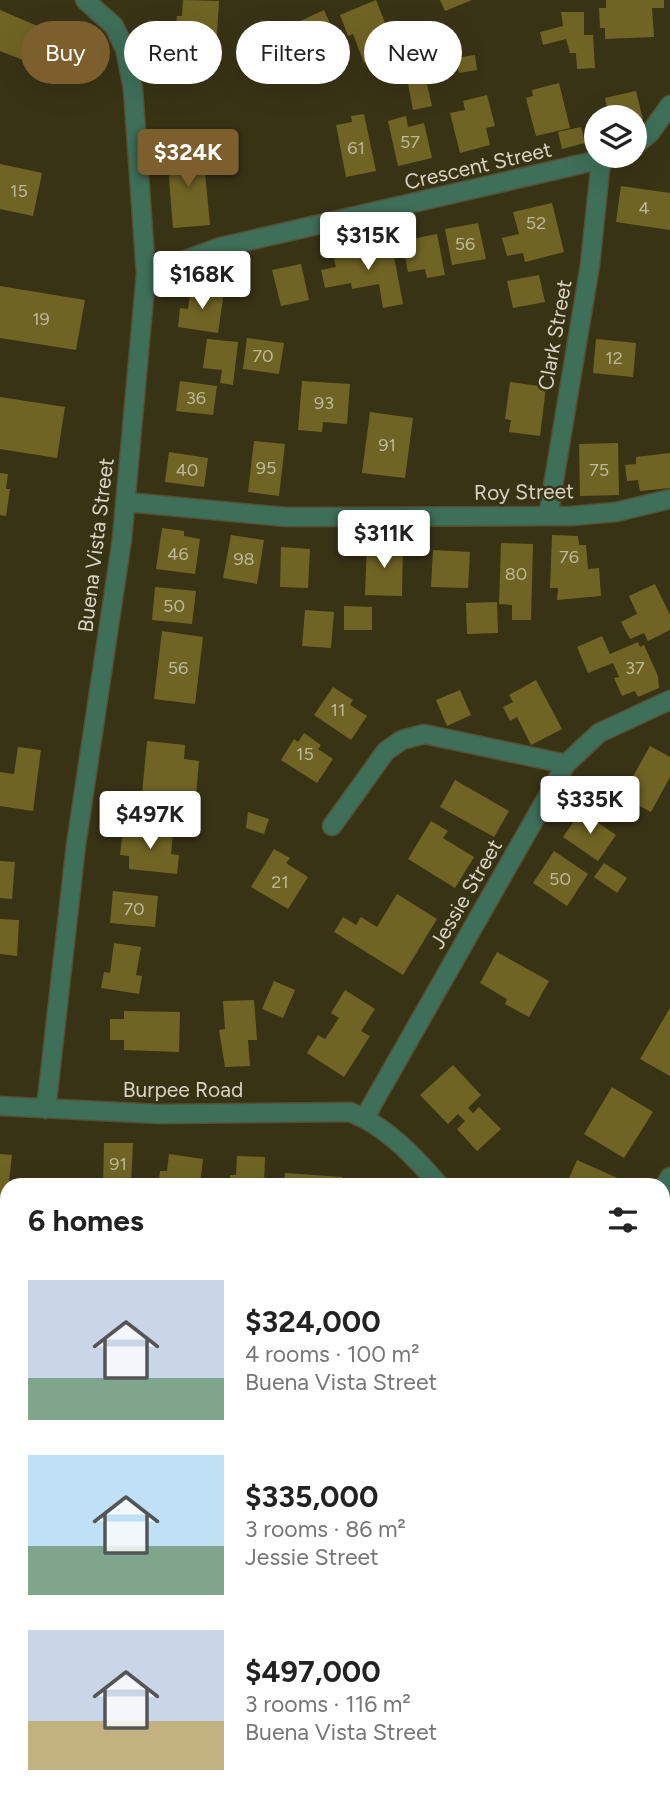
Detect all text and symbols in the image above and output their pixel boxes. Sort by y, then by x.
chip: Buy [21,21,110,84]
chip: Rent [124,21,222,84]
chip: Filters [236,21,350,84]
chip: New [364,21,462,84]
map controls [584,105,647,168]
button: layers [584,105,647,168]
pin: $324K [139,130,237,189]
house number: 57 [400,131,420,153]
street label: Crescent Street [402,136,554,195]
house number: 61 [347,137,365,159]
text: $324K [154,138,222,166]
house number: 15 [10,180,28,202]
house number: 4 [638,197,650,219]
pin: $315K [319,212,417,272]
house number: 52 [526,212,546,234]
text: $315K [336,221,400,249]
house number: 56 [455,233,475,255]
pin: $168K [153,252,251,311]
text: $168K [169,260,235,288]
street label: Clark Street [532,278,577,392]
house number: 19 [32,308,50,330]
house number: 70 [252,345,274,367]
house number: 12 [605,347,623,369]
house number: 36 [186,387,206,409]
house number: 93 [314,392,334,414]
house number: 91 [378,434,396,456]
street label: Buena Vista Street [72,456,119,634]
house number: 95 [256,457,276,479]
house number: 40 [176,459,198,481]
house number: 75 [589,459,609,481]
street label: Roy Street [474,478,574,505]
pin: $311K [335,510,433,570]
text: $311K [354,519,414,547]
house number: 46 [167,543,189,565]
house number: 76 [559,546,579,568]
house number: 98 [233,548,255,570]
house number: 80 [505,563,527,585]
house number: 50 [163,595,185,617]
house number: 56 [168,657,188,679]
house number: 37 [625,657,645,679]
house number: 11 [331,699,345,721]
house number: 15 [296,743,314,765]
pin: $335K [541,776,639,836]
text: $335K [557,785,624,813]
pin: $497K [101,792,199,851]
text: $497K [116,800,184,828]
street label: Jessie Street [424,835,507,953]
house number: 50 [549,868,571,890]
house number: 21 [271,871,289,893]
house number: 70 [123,898,145,920]
street label: Burpee Road [123,1077,243,1102]
house number: 91 [109,1153,127,1175]
icon: filters [604,1201,642,1239]
text: 6 homes [28,1202,144,1239]
text: $324,000 [245,1303,381,1340]
icon: home [84,1308,168,1392]
text: 4 rooms · 100 m² [245,1340,419,1368]
text: Buena Vista Street [245,1368,437,1396]
text: $335,000 [245,1478,378,1515]
icon: home [84,1483,168,1567]
text: 3 rooms · 86 m² [245,1515,406,1543]
text: Jessie Street [245,1543,379,1571]
text: $497,000 [245,1653,381,1690]
icon: home [84,1658,168,1742]
text: 3 rooms · 116 m² [245,1690,411,1718]
text: Buena Vista Street [245,1718,437,1746]

